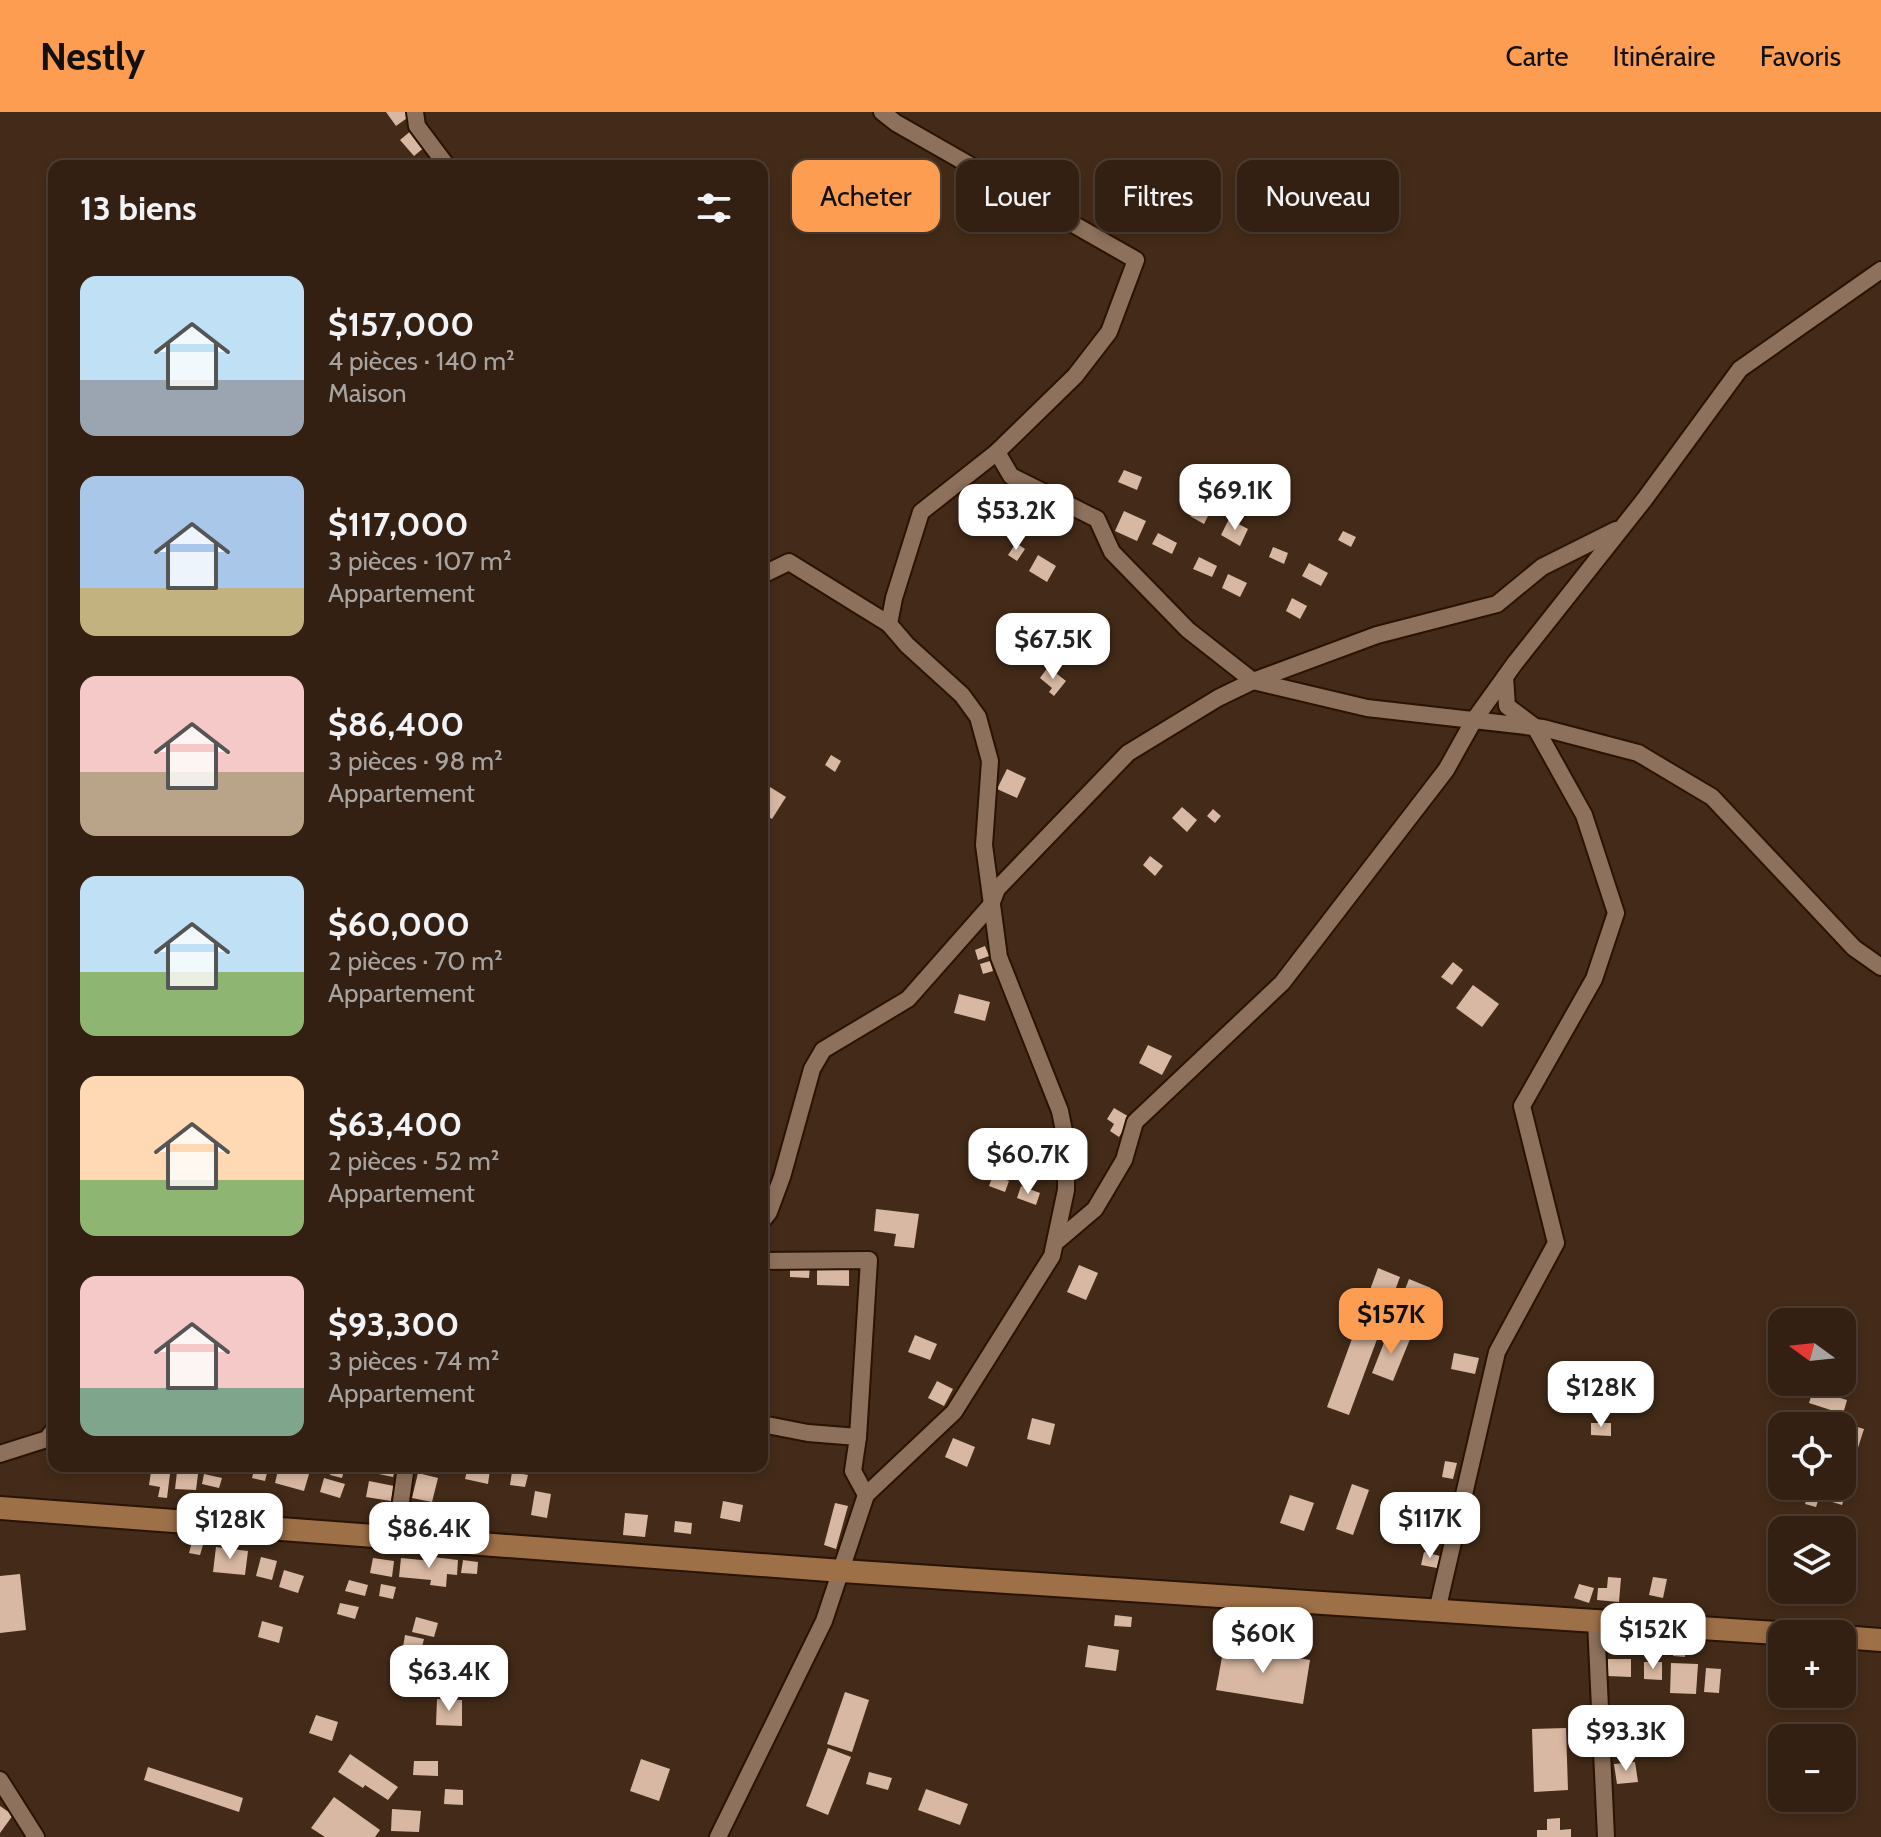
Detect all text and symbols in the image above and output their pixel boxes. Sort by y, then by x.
text: Nestly [40,33,145,80]
text: Carte [1505,39,1569,73]
text: Itinéraire [1613,39,1716,73]
text: Favoris [1760,39,1841,73]
chip: Acheter [792,160,940,232]
chip: Louer [956,160,1079,232]
chip: Filtres [1095,160,1221,232]
chip: Nouveau [1237,160,1399,232]
icon: filters [692,186,736,230]
text: 13 biens [80,187,197,229]
text: $157,000 [328,303,474,345]
icon: home [144,308,240,404]
text: 4 pièces · 140 m² [328,345,515,377]
text: Maison [328,377,407,409]
pin: $69.1K [1170,464,1300,532]
text: $69.1K [1197,474,1273,506]
pin: $53.2K [951,484,1081,552]
text: $53.2K [977,494,1055,526]
text: $117,000 [328,503,469,545]
icon: home [144,508,240,604]
text: 3 pièces · 107 m² [328,545,512,577]
text: Appartement [328,577,475,609]
pin: $67.5K [988,613,1118,681]
text: $67.5K [1014,623,1092,655]
text: $86,400 [328,703,464,745]
icon: home [144,708,240,804]
text: 3 pièces · 98 m² [328,745,503,777]
text: Appartement [328,777,475,809]
text: $60,000 [328,903,470,945]
icon: home [144,908,240,1004]
text: 2 pièces · 70 m² [328,945,503,977]
text: Appartement [328,977,475,1009]
text: $63,400 [328,1103,462,1145]
icon: home [144,1108,240,1204]
pin: $60.7K [963,1128,1093,1196]
text: $60.7K [986,1138,1070,1170]
text: 2 pièces · 52 m² [328,1145,499,1177]
text: Appartement [328,1177,475,1209]
pin: $157K [1335,1288,1447,1356]
text: $157K [1357,1298,1425,1330]
text: $93,300 [328,1303,459,1345]
icon: home [144,1308,240,1404]
north arrow [1768,1308,1856,1396]
map controls [1768,1308,1856,1812]
text: 3 pièces · 74 m² [328,1345,499,1377]
pin: $128K [1545,1361,1657,1429]
text: $128K [1566,1371,1636,1403]
text: Appartement [328,1377,475,1409]
button: locate [1768,1412,1856,1500]
pin: $117K [1374,1492,1486,1560]
pin: $128K [174,1493,286,1561]
pin: $86.4K [364,1502,494,1570]
text: $117K [1398,1502,1462,1534]
text: $128K [195,1503,265,1535]
text: $86.4K [387,1512,471,1544]
button: layers [1768,1516,1856,1604]
pin: $152K [1597,1603,1709,1671]
pin: $60K [1216,1607,1310,1675]
text: $152K [1619,1613,1687,1645]
text: $60K [1231,1617,1295,1649]
button: + [1768,1620,1856,1708]
pin: $63.4K [384,1645,514,1713]
text: $63.4K [408,1655,490,1687]
pin: $93.3K [1561,1705,1691,1773]
text: $93.3K [1586,1715,1666,1747]
button: − [1768,1724,1856,1812]

